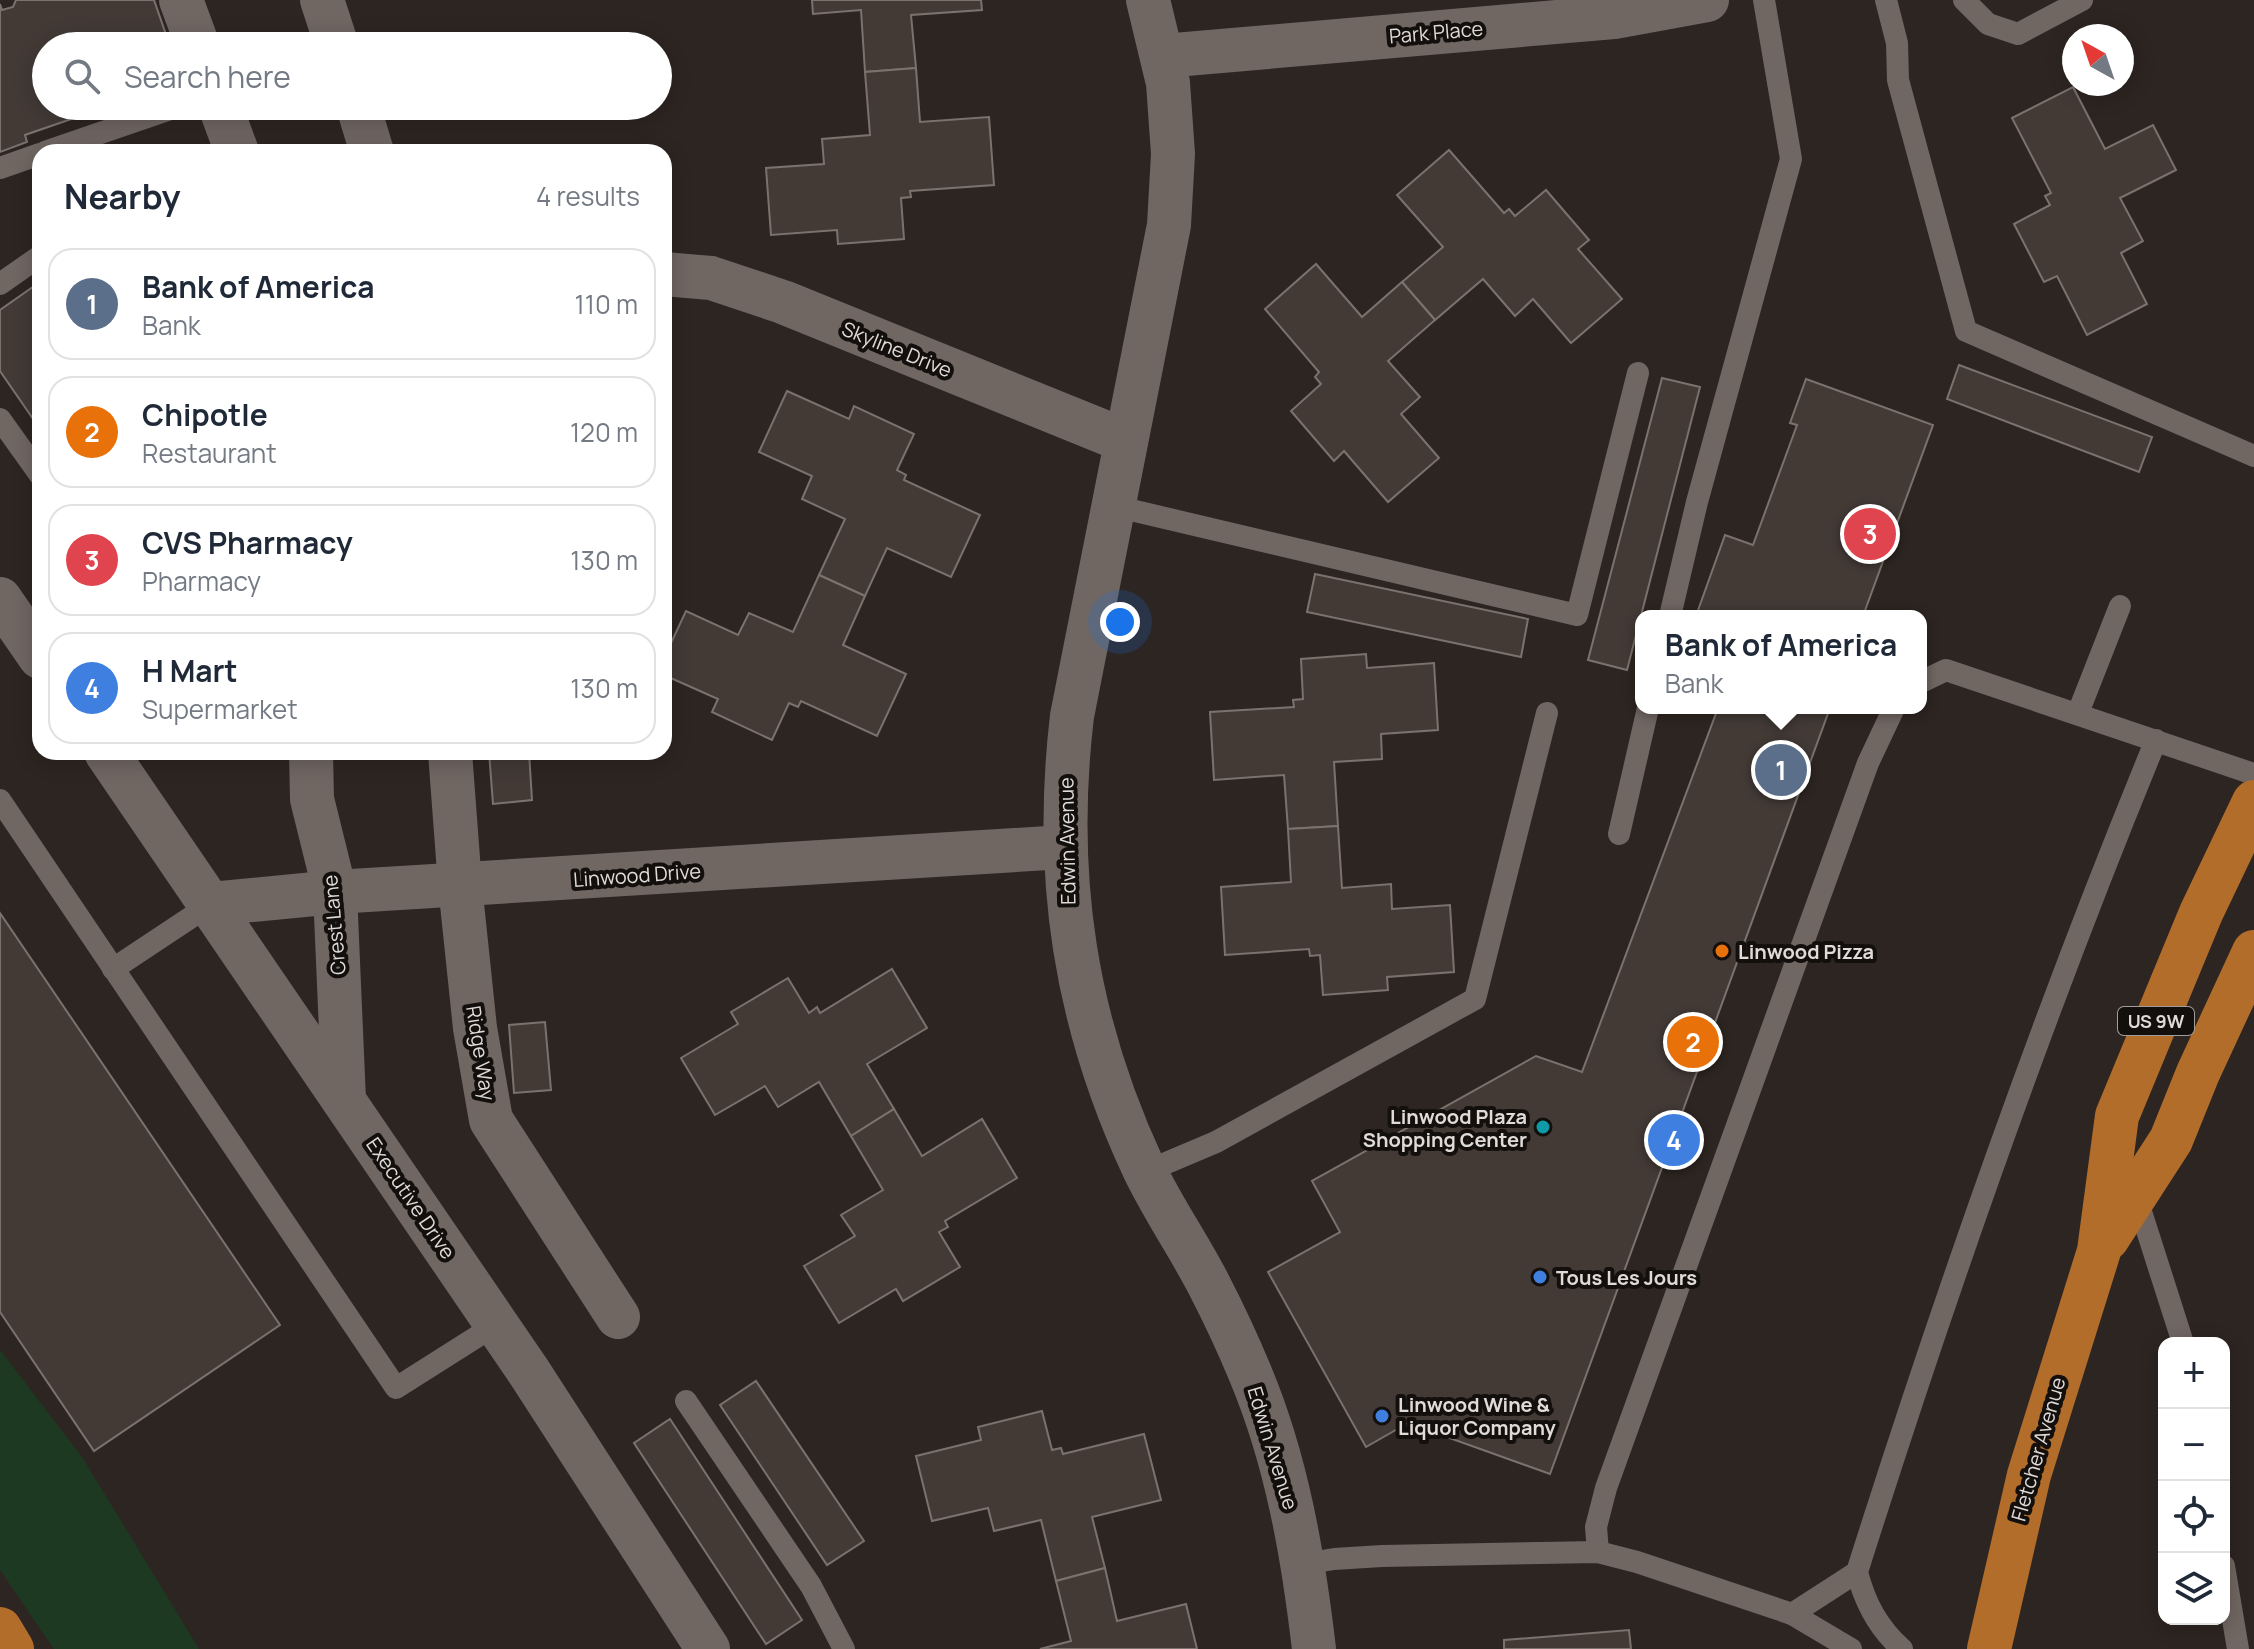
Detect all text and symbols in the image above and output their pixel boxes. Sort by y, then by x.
street label: Park Place [1388,14,1484,50]
north arrow [2062,24,2134,96]
search box [32,32,672,120]
icon: search [60,54,104,98]
text: Search here [124,56,291,97]
text: Nearby [64,173,180,219]
text: 4 results [536,178,640,214]
text: Bank of America [142,266,375,307]
text: 1 [86,286,98,322]
text: 110 m [575,286,638,322]
text: Bank [142,307,201,343]
street label: Skyline Drive [838,315,956,383]
text: Chipotle [142,394,268,435]
text: 2 [84,414,100,450]
text: 120 m [570,414,638,450]
text: Restaurant [142,435,277,471]
pin: 3 [1844,504,1896,564]
text: CVS Pharmacy [142,522,353,563]
text: 3 [84,542,100,578]
text: 130 m [570,542,638,578]
text: Pharmacy [142,563,261,599]
your location [1100,602,1140,642]
popup [1635,610,1927,714]
text: Bank of America [1665,624,1897,665]
text: H Mart [142,650,238,691]
text: Bank [1665,665,1723,701]
text: 4 [84,670,100,706]
text: 130 m [570,670,638,706]
text: Supermarket [142,691,298,727]
pin: 1 [1755,740,1807,800]
street label: Edwin Avenue [1052,777,1082,905]
street label: Linwood Drive [572,857,702,893]
street label: Crest Lane [316,874,352,976]
place label: Linwood Pizza [1738,938,1874,965]
marker: Linwood Pizza [1713,942,1731,960]
street label: Ridge Way [460,1004,502,1103]
road number: US 9W [2118,1007,2194,1035]
pin: 2 [1667,1012,1719,1072]
place label: Linwood Plaza Shopping Center [1363,1103,1527,1153]
pin: 4 [1648,1110,1700,1170]
marker: Linwood Plaza Shopping Center [1534,1118,1552,1136]
street label: Executive Drive [360,1132,462,1264]
place label: Tous Les Jours [1556,1264,1697,1291]
marker: Tous Les Jours [1531,1268,1549,1286]
map controls [2158,1337,2230,1625]
button: + [2158,1337,2230,1409]
street label: Fletcher Avenue [2005,1374,2071,1524]
street label: Edwin Avenue [1241,1383,1305,1513]
place label: Linwood Wine & Liquor Company [1398,1391,1557,1441]
marker: Linwood Wine & Liquor Company [1373,1407,1391,1425]
button: − [2158,1409,2230,1481]
button: locate [2158,1481,2230,1553]
button: layers [2158,1553,2230,1625]

